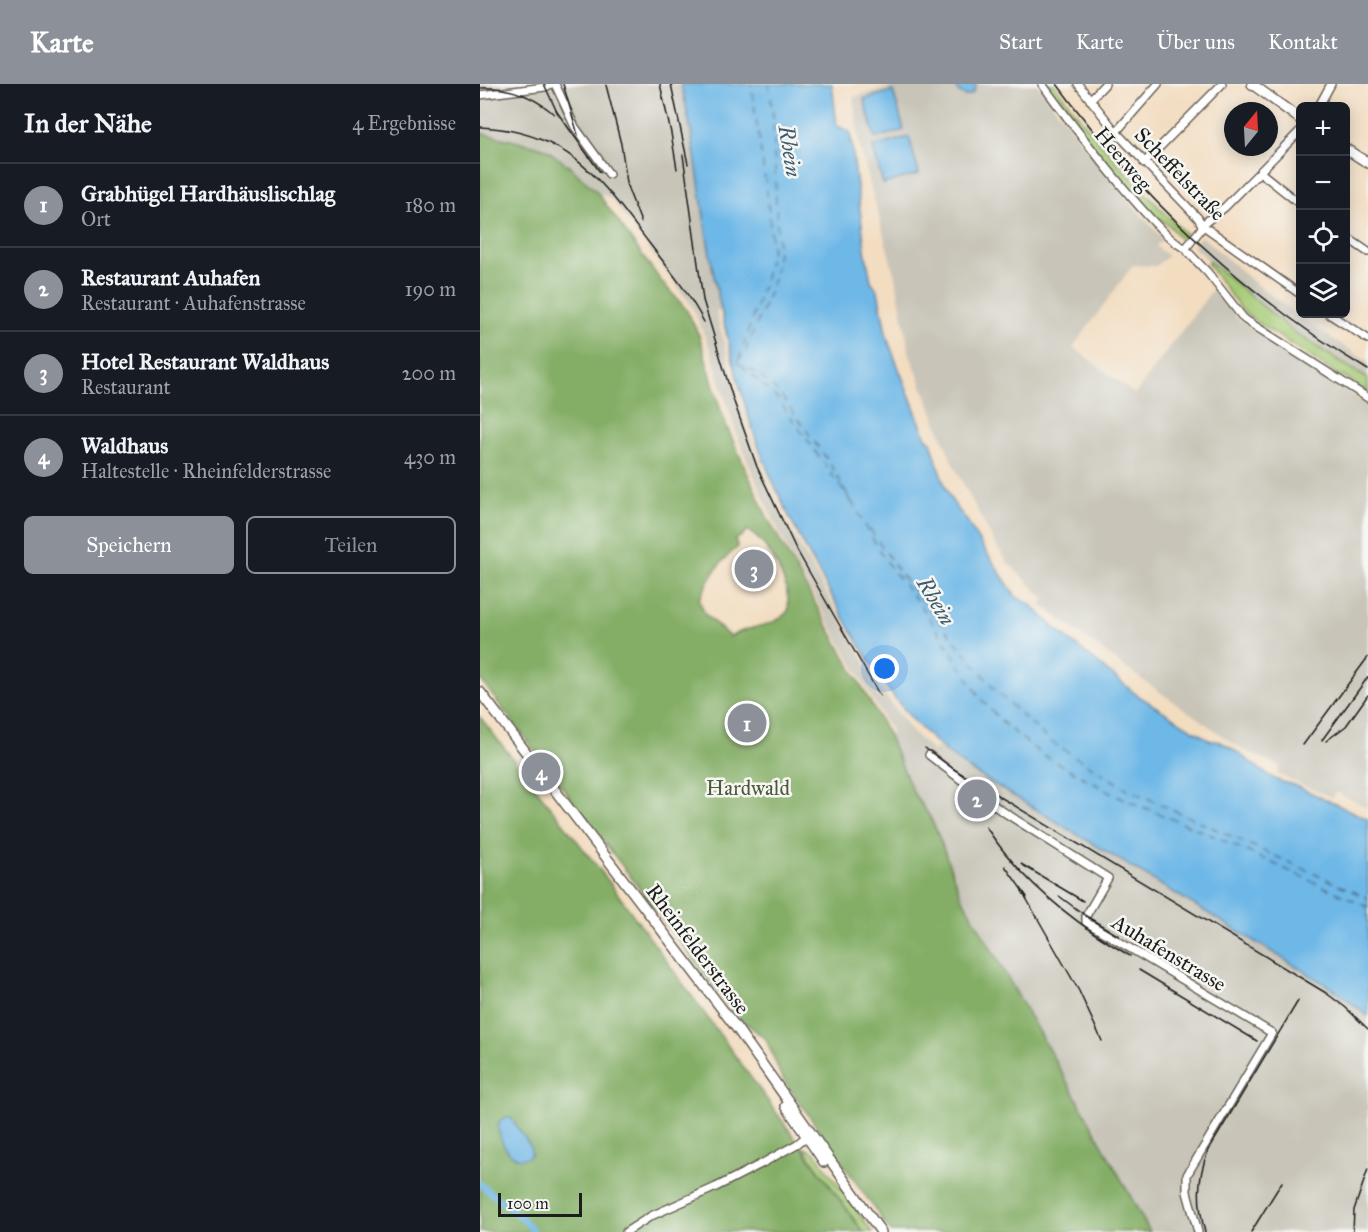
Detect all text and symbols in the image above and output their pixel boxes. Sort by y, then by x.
text: Karte [30,25,94,60]
text: Start [999,29,1043,55]
text: Karte [1076,29,1124,55]
text: Über uns [1157,29,1235,55]
text: Kontakt [1268,29,1338,55]
north arrow [1224,102,1278,156]
map controls [1296,102,1350,318]
button: + [1296,102,1350,156]
text: In der Nähe [24,107,152,139]
text: 4 Ergebnisse [352,111,456,135]
water label: Rhein [772,122,807,179]
street label: Heerweg [1089,122,1157,196]
street label: Scheffelstraße [1129,122,1231,226]
button: − [1296,156,1350,210]
text: Grabhügel Hardhäuslischlag [81,180,335,207]
text: 1 [40,193,47,217]
text: 180 m [405,193,456,217]
text: Ort [81,207,111,231]
button: locate [1296,210,1350,264]
text: Restaurant Auhafen [81,264,260,291]
button: layers [1296,264,1350,318]
text: 2 [39,277,48,301]
text: 190 m [405,277,456,301]
text: Restaurant · Auhafenstrasse [81,291,306,315]
text: Hotel Restaurant Waldhaus [81,348,329,375]
text: 3 [40,361,48,385]
text: 200 m [402,361,456,385]
text: Restaurant [81,375,171,399]
text: Waldhaus [81,432,168,459]
text: 4 [38,445,49,469]
text: 430 m [404,445,456,469]
text: Haltestelle · Rheinfelderstrasse [81,459,331,483]
button: Speichern [24,516,234,574]
button: Teilen [246,516,456,574]
pin: 3 [734,546,774,592]
water label: Rhein [911,571,961,631]
your location [870,654,899,683]
pin: 1 [728,700,766,746]
pin: 4 [522,750,560,794]
park label: Hardwald [706,775,790,801]
pin: 2 [958,776,996,822]
street label: Rheinfelderstrasse [640,879,756,1020]
street label: Auhafenstrasse [1106,908,1231,997]
scale bar [498,1190,582,1218]
text: 100 m [507,1194,549,1213]

